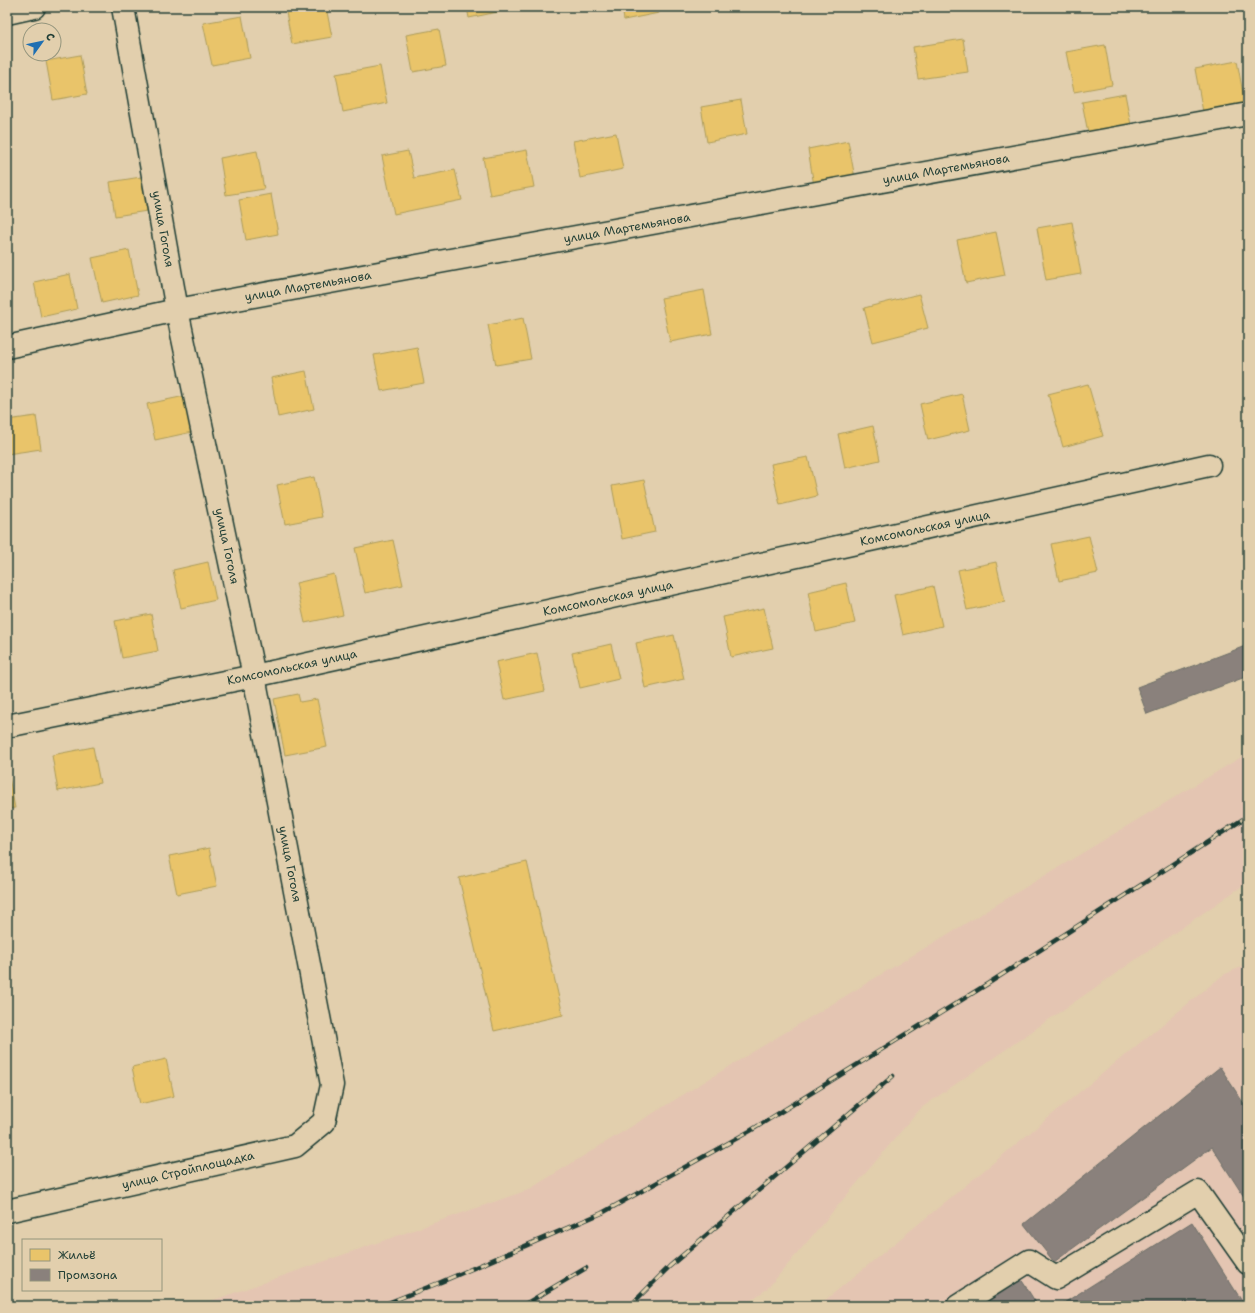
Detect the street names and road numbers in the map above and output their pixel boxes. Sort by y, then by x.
street label: улица Мартемьянова [881,150,1011,188]
street label: улица Гоголя [148,189,178,269]
street label: улица Мартемьянова [562,209,692,247]
street label: улица Мартемьянова [243,267,373,305]
street label: улица Гоголя [211,506,243,586]
street label: Комсомольская улица [859,506,992,550]
street label: Комсомольская улица [542,576,675,620]
street label: Комсомольская улица [226,645,359,689]
street label: улица Гоголя [275,824,305,904]
street label: улица Стройплощадка [120,1147,256,1193]

